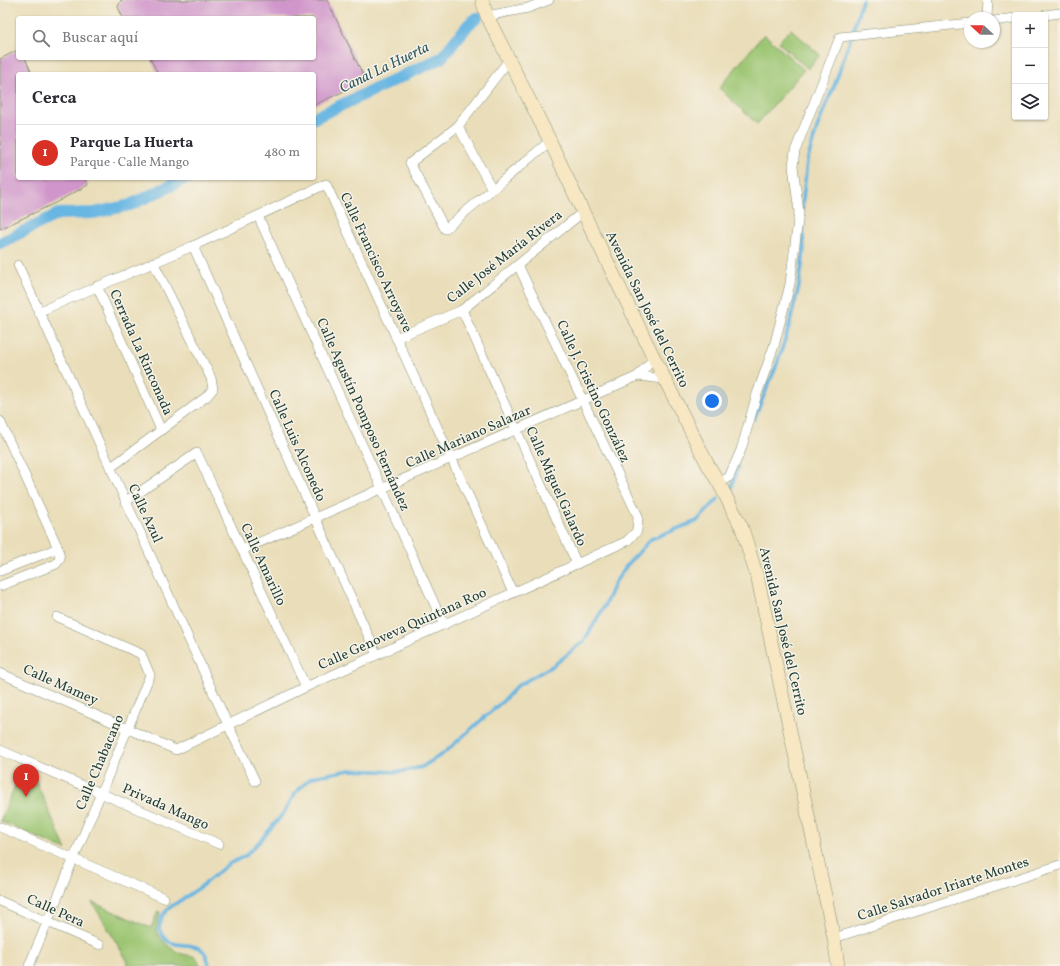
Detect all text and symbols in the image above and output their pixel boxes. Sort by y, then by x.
north arrow [964,12,1000,48]
map controls [1012,12,1048,120]
button: + [1012,12,1048,48]
search box [16,16,316,60]
icon: search [30,27,52,49]
text: Buscar aquí [62,28,138,49]
water label: Canal La Huerta [336,37,433,99]
button: − [1012,48,1048,84]
button: layers [1012,84,1048,120]
text: Cerca [32,87,77,110]
text: Parque La Huerta [70,133,193,154]
text: 1 [42,144,48,162]
text: 480 m [264,144,300,162]
text: Parque · Calle Mango [70,154,189,172]
street label: Calle Francisco Arroyave [335,190,417,336]
street label: Calle José María Rivera [443,206,567,308]
street label: Avenida San José del Cerrito [600,228,693,391]
street label: Cerrada La Rinconada [104,287,177,419]
street label: Calle Agustín Pomposo Fernández [311,315,414,514]
street label: Calle J. Cristino González [551,317,634,466]
street label: Calle Luis Alconedo [263,387,330,505]
your location [702,391,722,411]
street label: Calle Mariano Salazar [403,401,534,474]
street label: Calle Miguel Galardo [521,424,591,550]
street label: Calle Azul [123,481,167,546]
street label: Calle Amarillo [235,520,290,609]
street label: Avenida San José del Cerrito [754,545,811,717]
street label: Calle Genoveva Quintana Roo [315,584,490,675]
street label: Calle Mamey [20,660,101,711]
street label: Calle Chabacano [72,712,129,813]
pin: 1 [13,764,39,797]
street label: Privada Mango [119,780,212,835]
street label: Calle Salvador Iriarte Montes [855,853,1032,926]
street label: Calle Pera [24,890,87,933]

